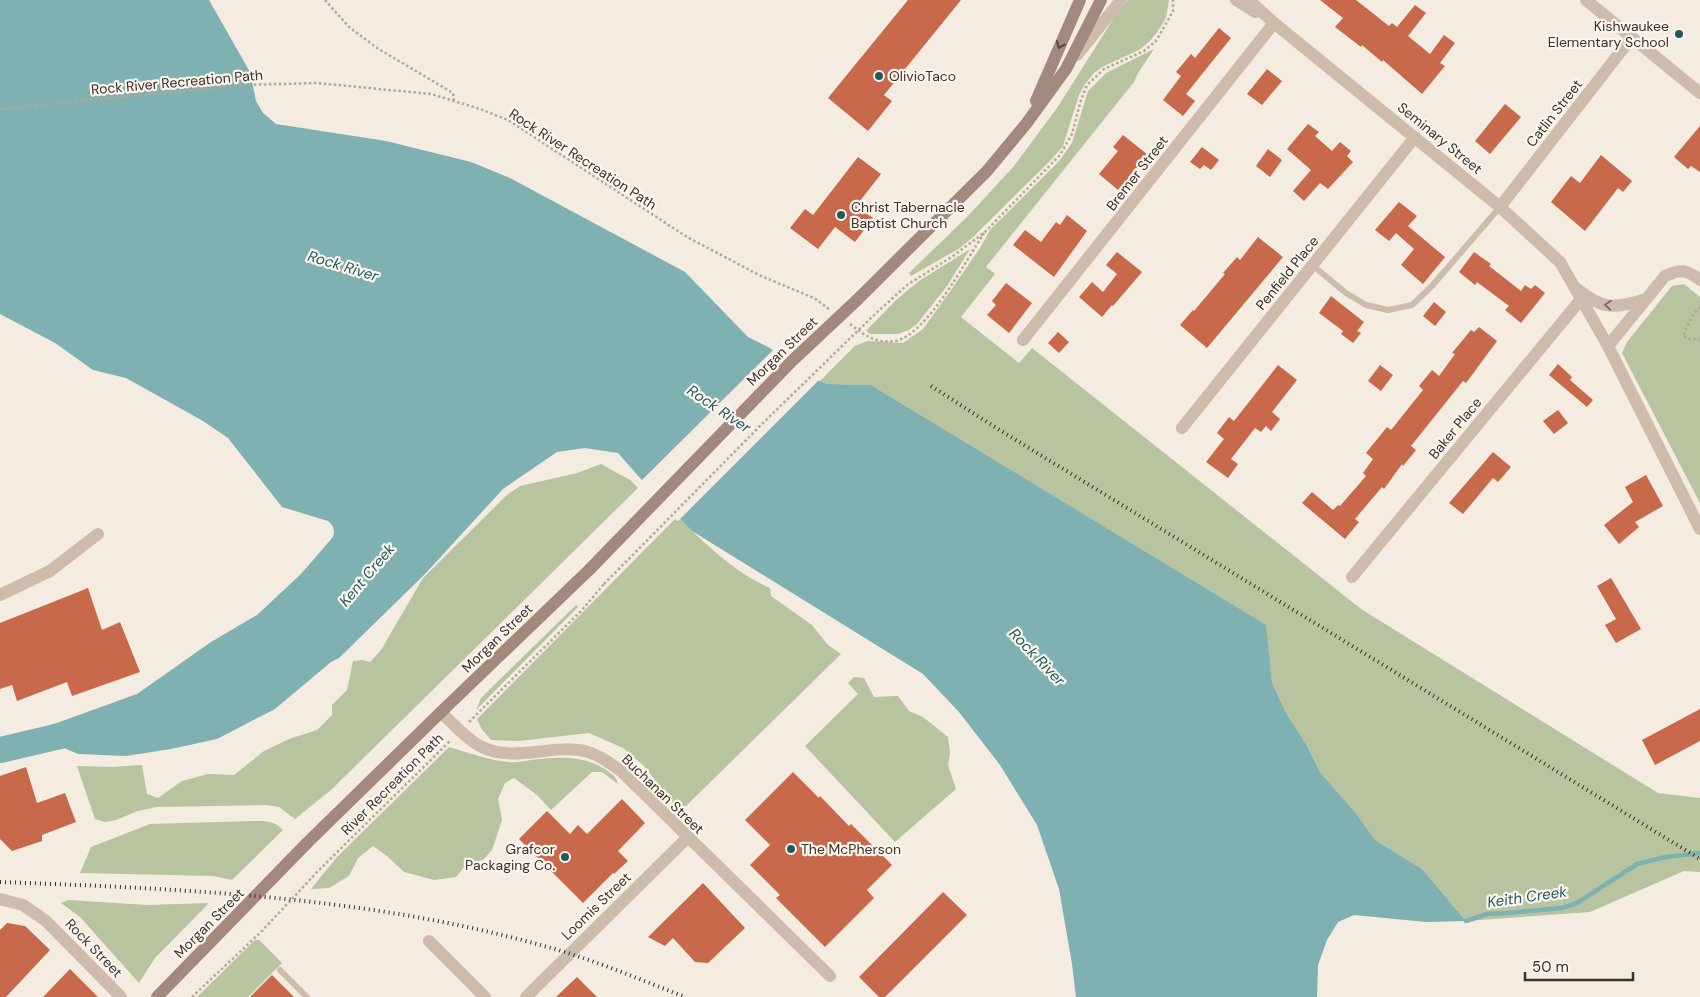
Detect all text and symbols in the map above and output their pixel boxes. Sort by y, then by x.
place label: Kishwaukee Elementary School [1548,17,1669,51]
marker: Kishwaukee Elementary School [1673,28,1685,40]
one-way arrow [1056,40,1067,49]
street label: Rock River Recreation Path [90,66,264,98]
place label: OlivioTaco [889,67,956,85]
marker: OlivioTaco [873,70,885,82]
street label: Catlin Street [1522,76,1586,150]
street label: Seminary Street [1394,98,1486,178]
street label: Rock River Recreation Path [506,105,660,213]
street label: Bremer Street [1102,132,1172,214]
place label: Christ Tabernacle Baptist Church [851,198,965,232]
marker: Christ Tabernacle Baptist Church [835,209,847,221]
street label: Penfield Place [1252,232,1322,314]
water label: Rock River [305,246,381,286]
one-way arrow [1604,300,1612,311]
street label: Morgan Street [743,313,821,389]
water label: Rock River [683,380,755,438]
street label: Baker Place [1425,393,1485,463]
water label: Kent Creek [335,539,399,611]
street label: Morgan Street [458,600,536,676]
water label: Rock River [1005,624,1070,690]
street label: River Recreation Path [337,729,447,839]
street label: Buchanan Street [618,750,708,838]
place label: Grafcor Packaging Co. [465,840,555,874]
place label: The McPherson [801,840,901,858]
marker: The McPherson [785,843,797,855]
marker: Grafcor Packaging Co. [559,851,571,863]
street label: Loomis Street [557,868,635,944]
water label: Keith Creek [1486,881,1568,912]
street label: Morgan Street [170,884,248,962]
street label: Rock Street [62,915,126,981]
scale bar [1525,950,1632,982]
text: 50 m [1532,957,1569,977]

